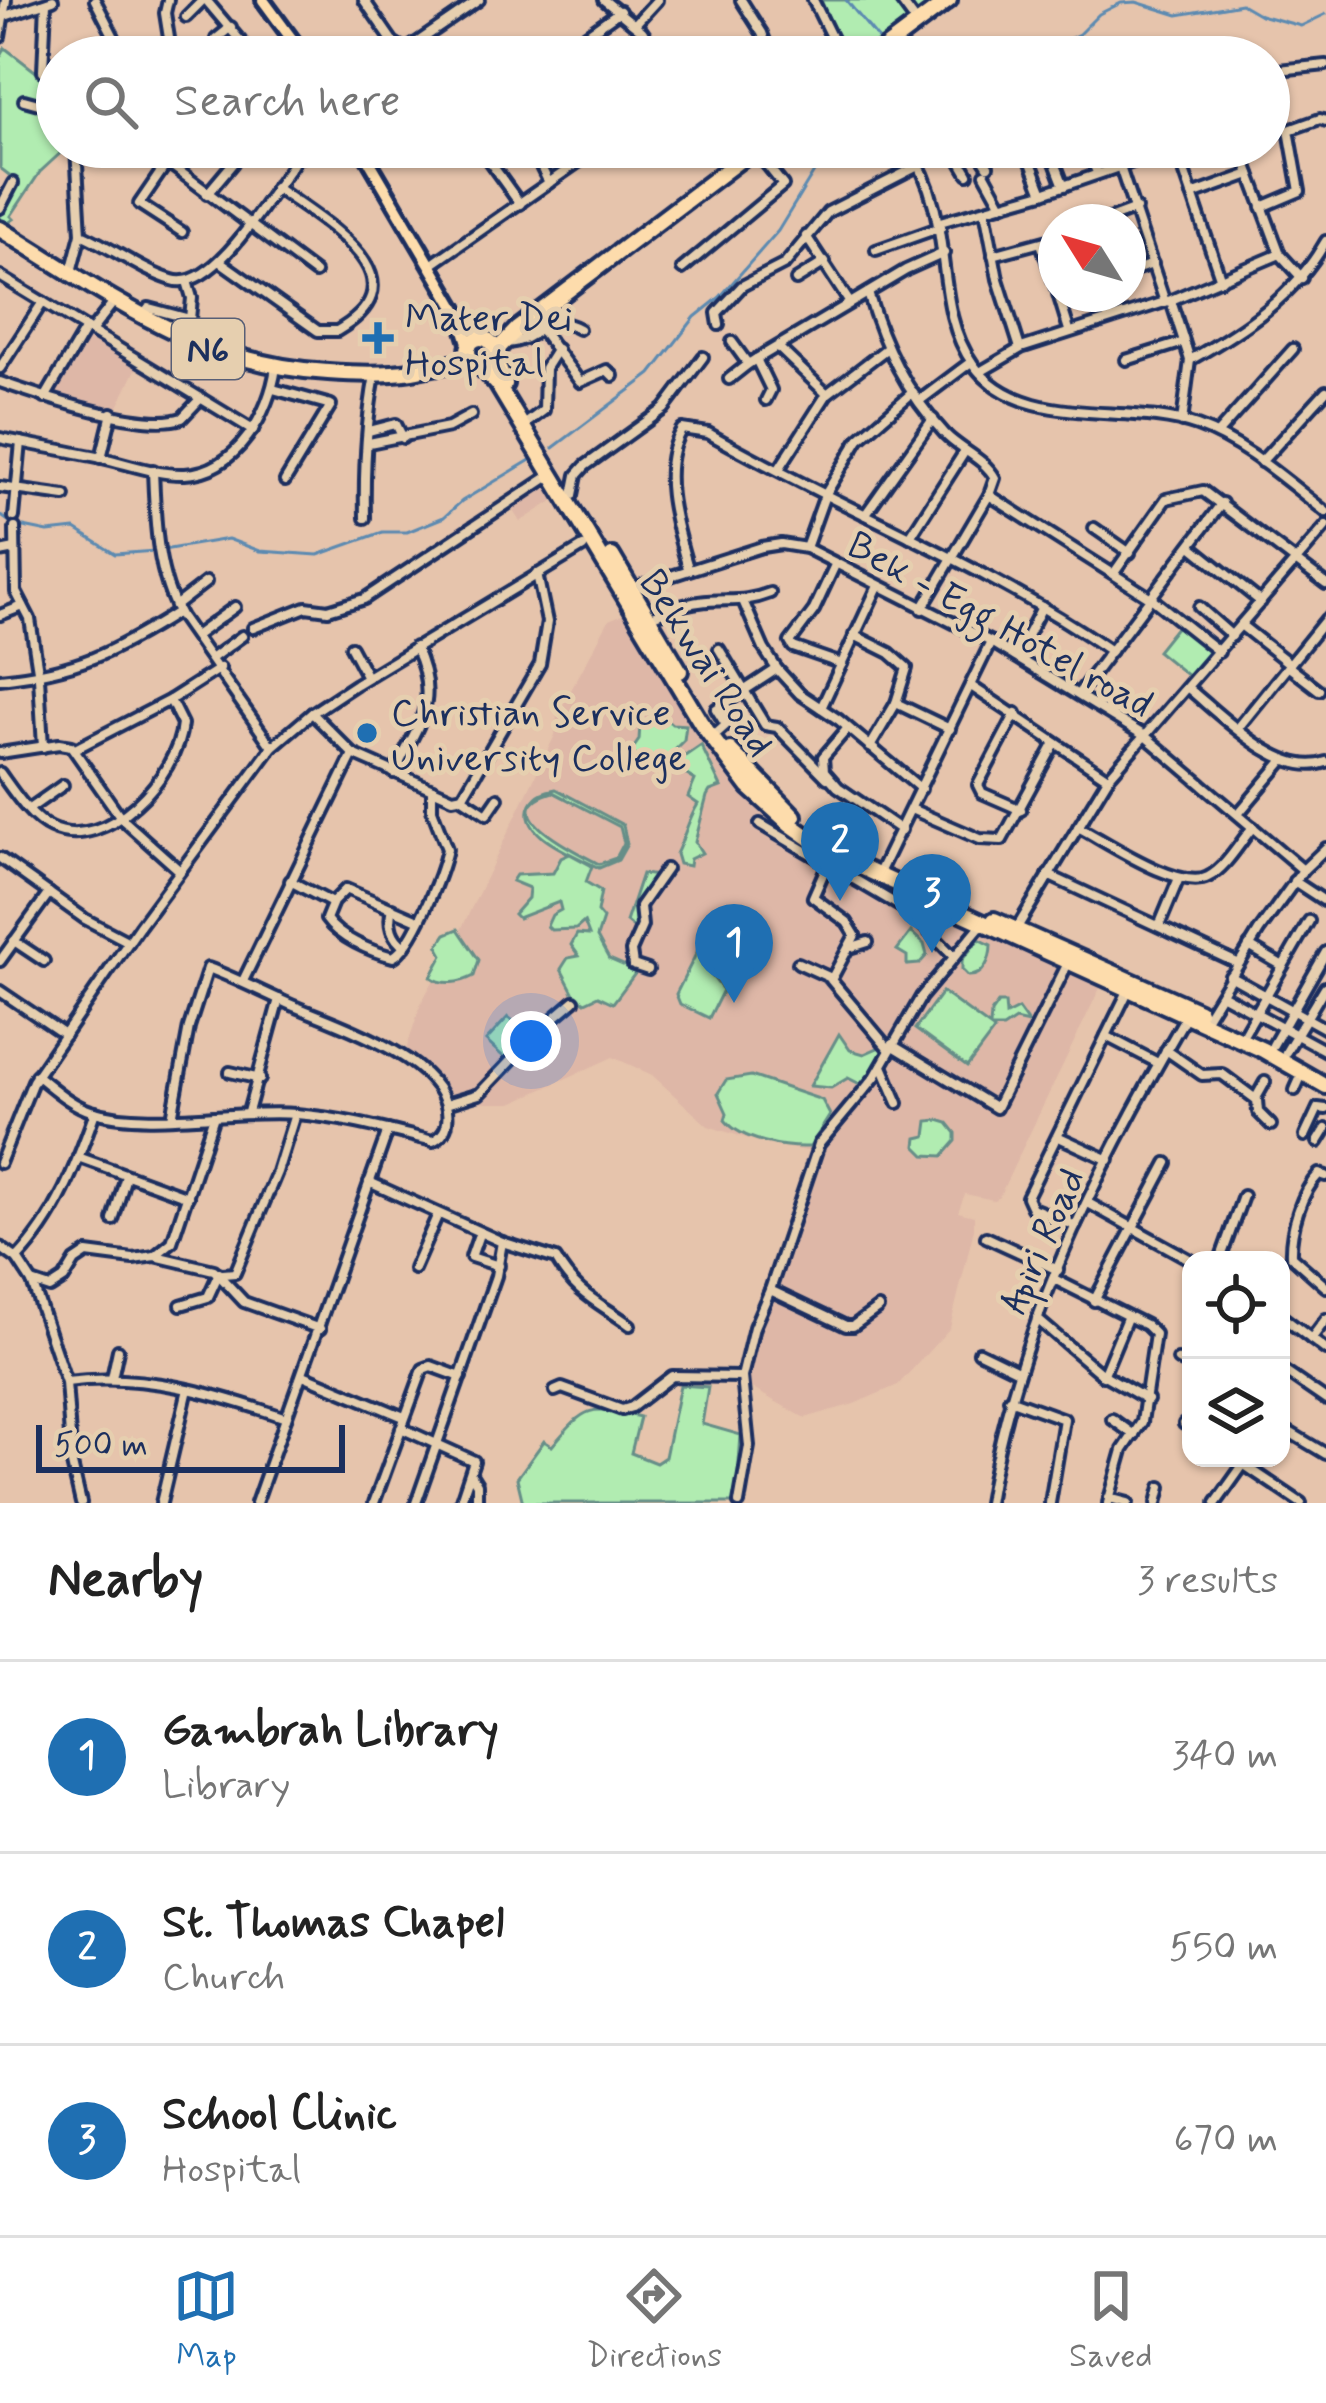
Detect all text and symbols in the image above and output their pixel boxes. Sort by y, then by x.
search box [36,36,1290,168]
icon: search [78,69,144,135]
text: Search here [174,73,401,132]
north arrow [1038,204,1146,312]
place label: Mater Dei Hospital [405,294,572,390]
road number: N6 [172,319,244,379]
marker: Mater Dei Hospital [362,322,394,354]
street label: Bek - Egg Hotel road [836,521,1161,734]
street label: Bekwai Road [626,561,785,767]
place label: Christian Service University College [391,689,687,785]
marker: Christian Service University College [354,720,380,746]
pin: 2 [801,802,879,901]
pin: 3 [893,854,971,953]
pin: 1 [695,904,773,1003]
your location [501,1011,561,1071]
street label: Apiri Road [990,1161,1102,1323]
map controls [1182,1251,1290,1467]
button: locate [1182,1251,1290,1359]
button: layers [1182,1359,1290,1467]
scale bar [36,1419,345,1472]
text: 500 m [54,1424,148,1468]
text: Nearby [48,1548,203,1614]
text: 3 results [1137,1556,1278,1607]
text: Gambrah Library [162,1702,499,1761]
text: 1 [78,1731,96,1782]
text: 340 m [1172,1731,1278,1782]
text: Library [162,1761,290,1812]
text: St. Thomas Chapel [162,1894,504,1953]
text: 2 [77,1923,97,1974]
text: 550 m [1169,1923,1278,1974]
text: Church [162,1953,285,2004]
text: School Clinic [162,2086,397,2145]
text: 3 [78,2115,96,2166]
text: 670 m [1173,2115,1278,2166]
text: Hospital [162,2145,301,2196]
tab: Map [173,2263,239,2379]
tab: Directions [586,2263,722,2379]
tab: Saved [1069,2263,1153,2379]

